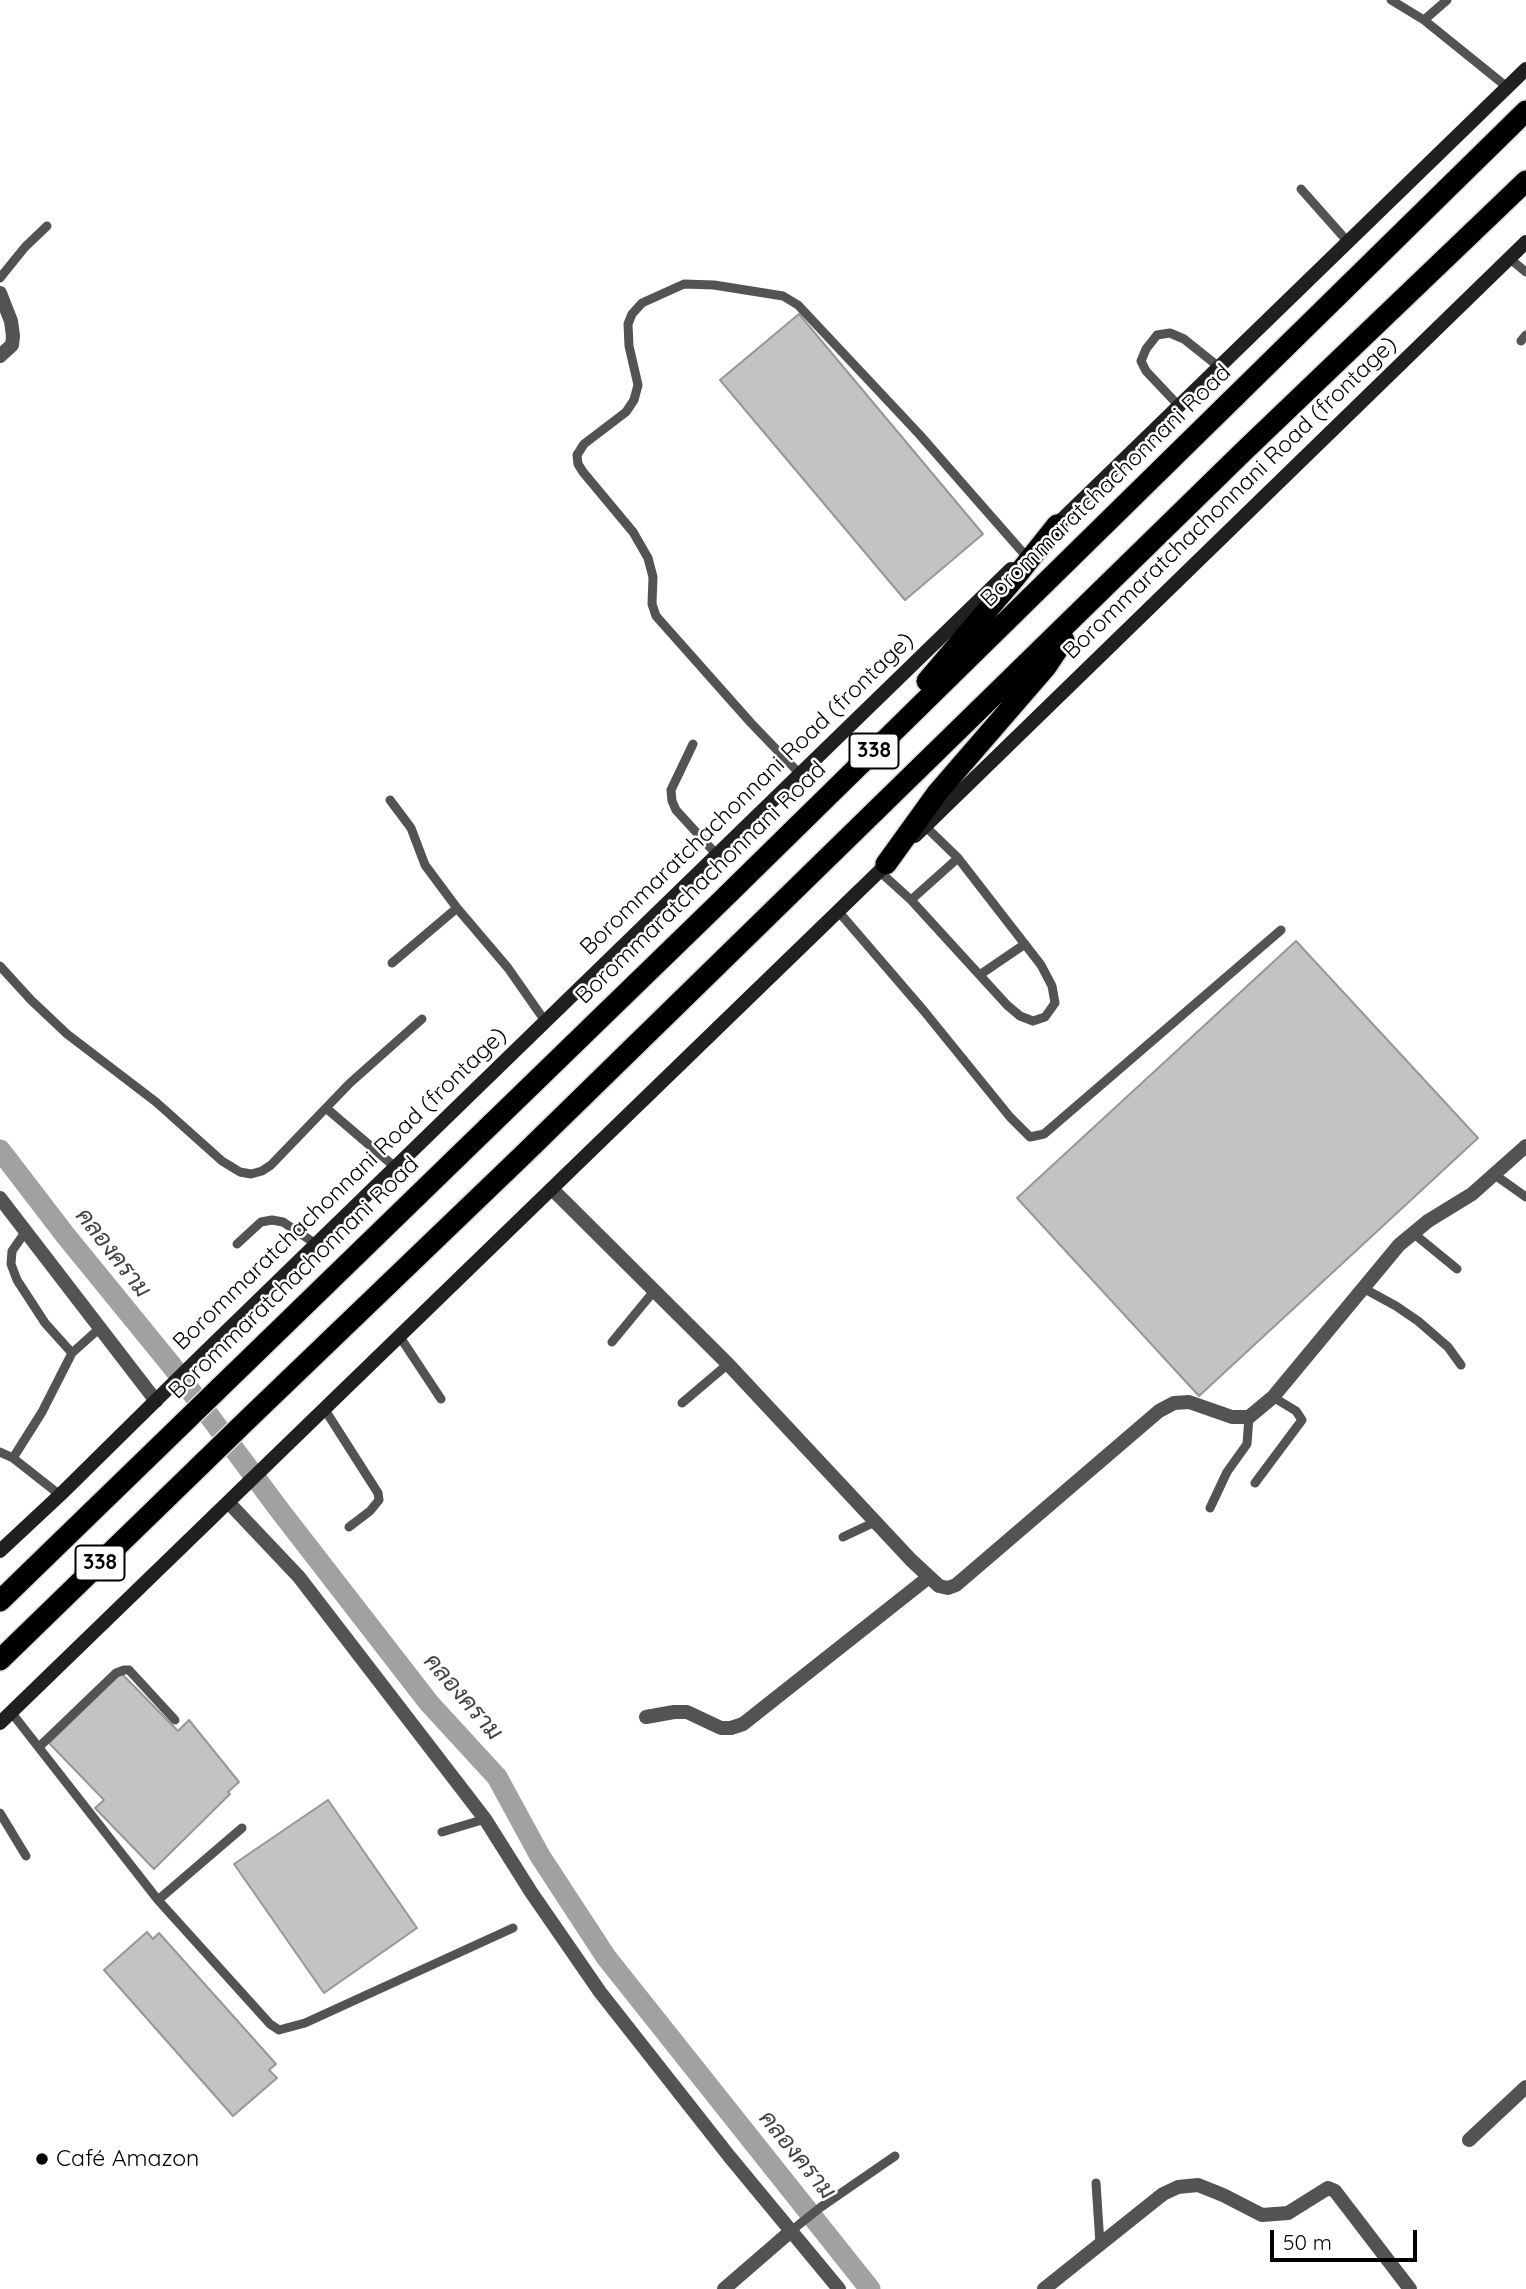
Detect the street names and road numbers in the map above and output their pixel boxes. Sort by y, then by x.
street label: Borommaratchachonnani Road (frontage) [1057,331,1403,665]
street label: Borommaratchachonnani Road [975,359,1237,613]
street label: Borommaratchachonnani Road (frontage) [574,627,920,961]
road number: 338 [850,734,898,768]
street label: Borommaratchachonnani Road [570,756,832,1010]
street label: Borommaratchachonnani Road (frontage) [167,1022,513,1356]
street label: Borommaratchachonnani Road [163,1151,425,1405]
road number: 338 [76,1546,124,1580]

